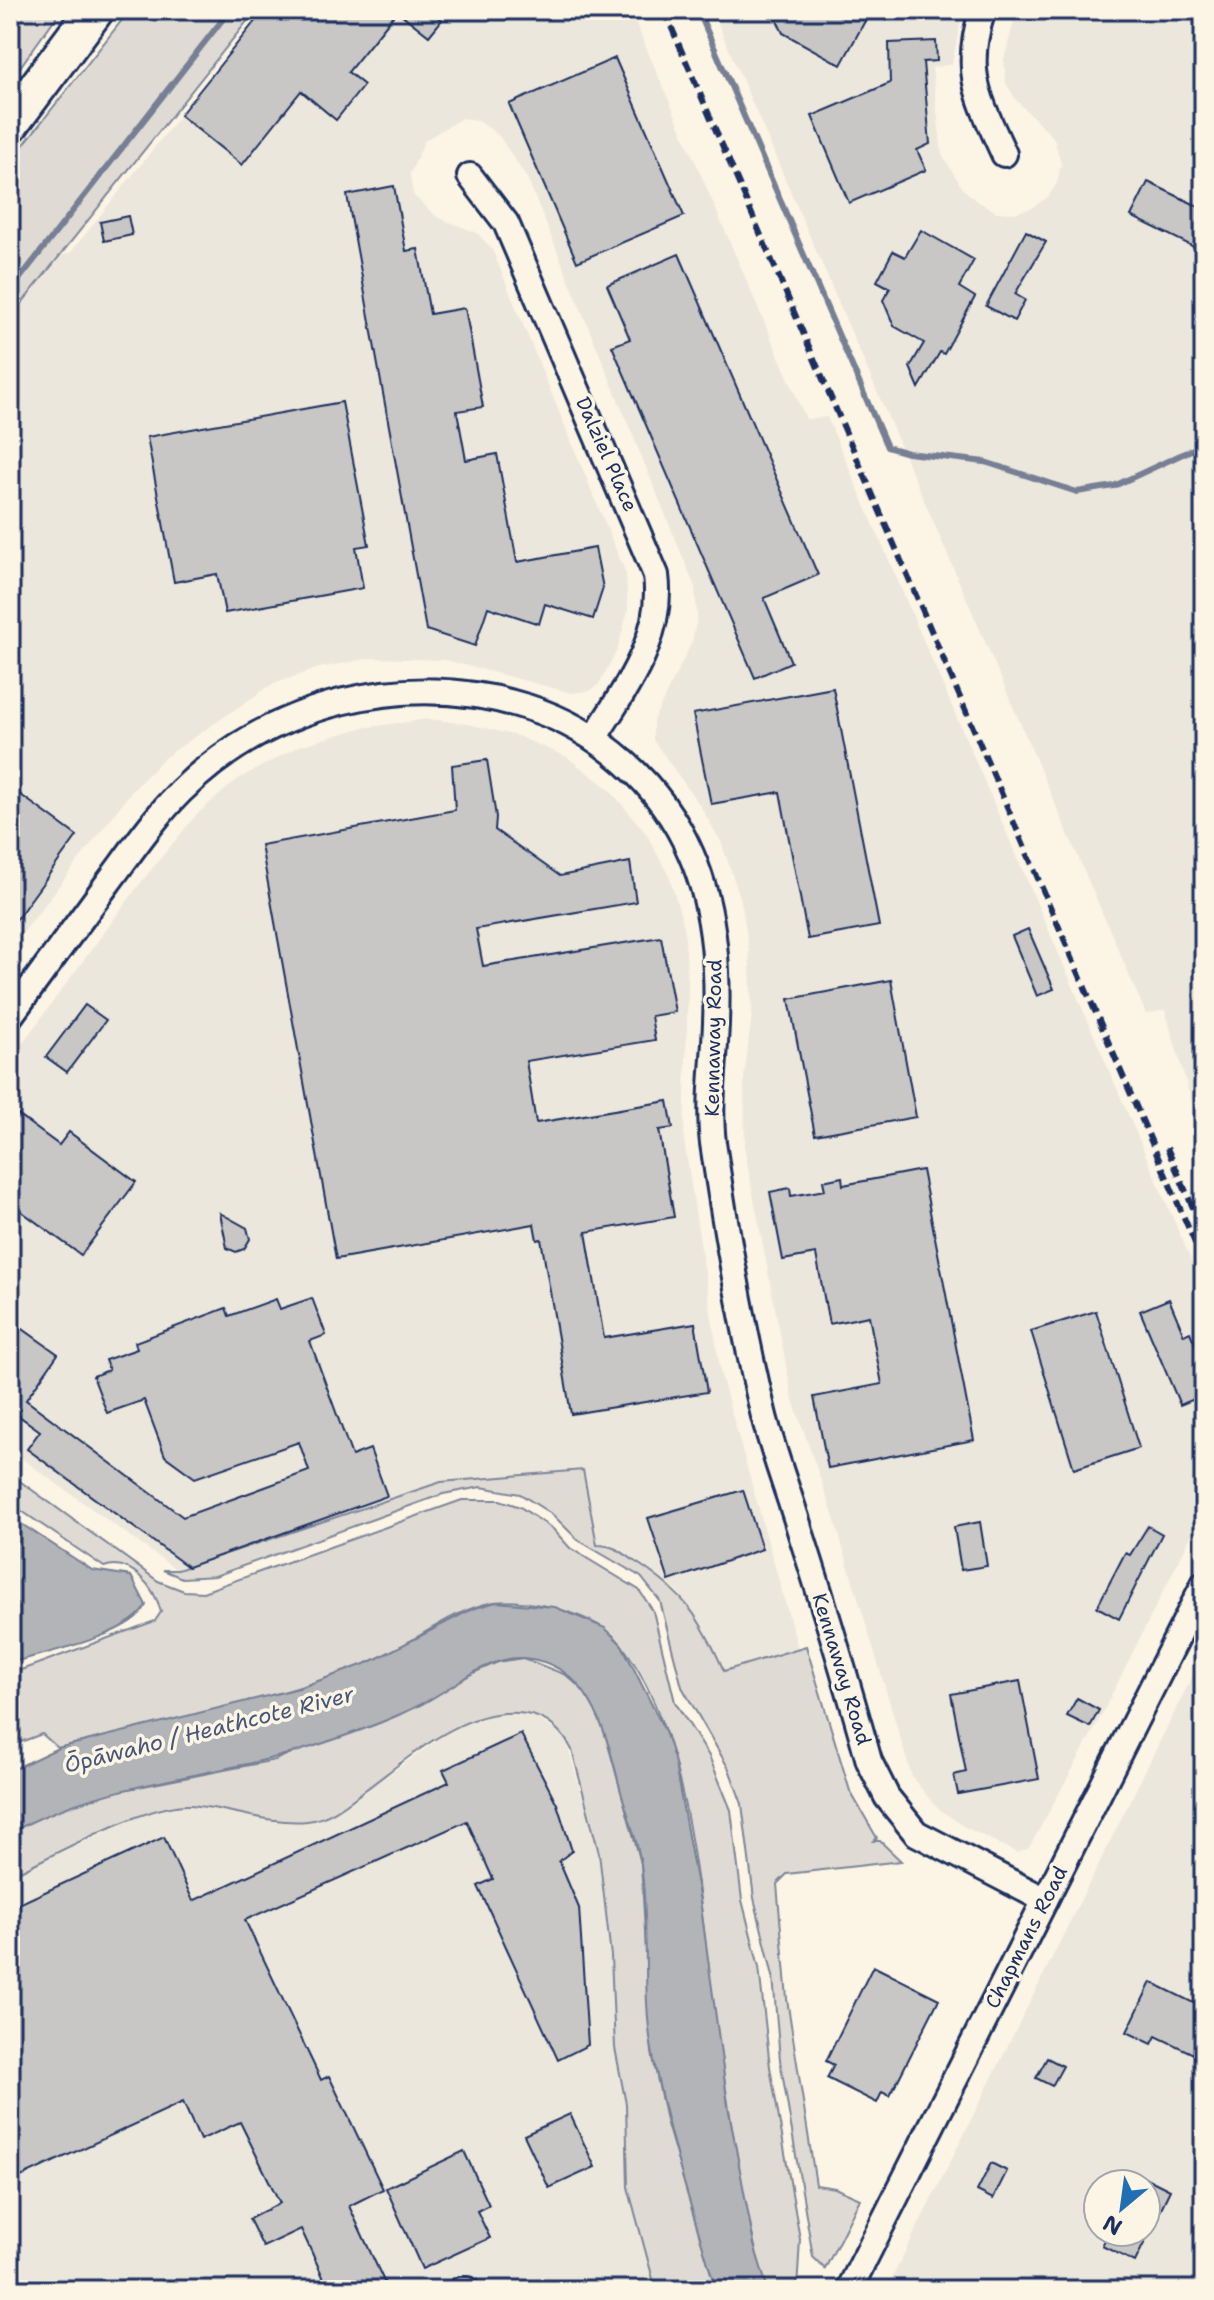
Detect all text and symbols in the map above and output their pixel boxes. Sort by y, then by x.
street label: Dalziel Place [570,393,644,515]
street label: Kennaway Road [699,959,727,1117]
street label: Kennaway Road [807,1590,878,1748]
water label: Ōpāwaho / Heathcote River [61,1679,358,1780]
street label: Chapmans Road [979,1861,1073,2013]
north arrow [1082,2168,1162,2248]
text: N [1098,2208,1127,2242]

